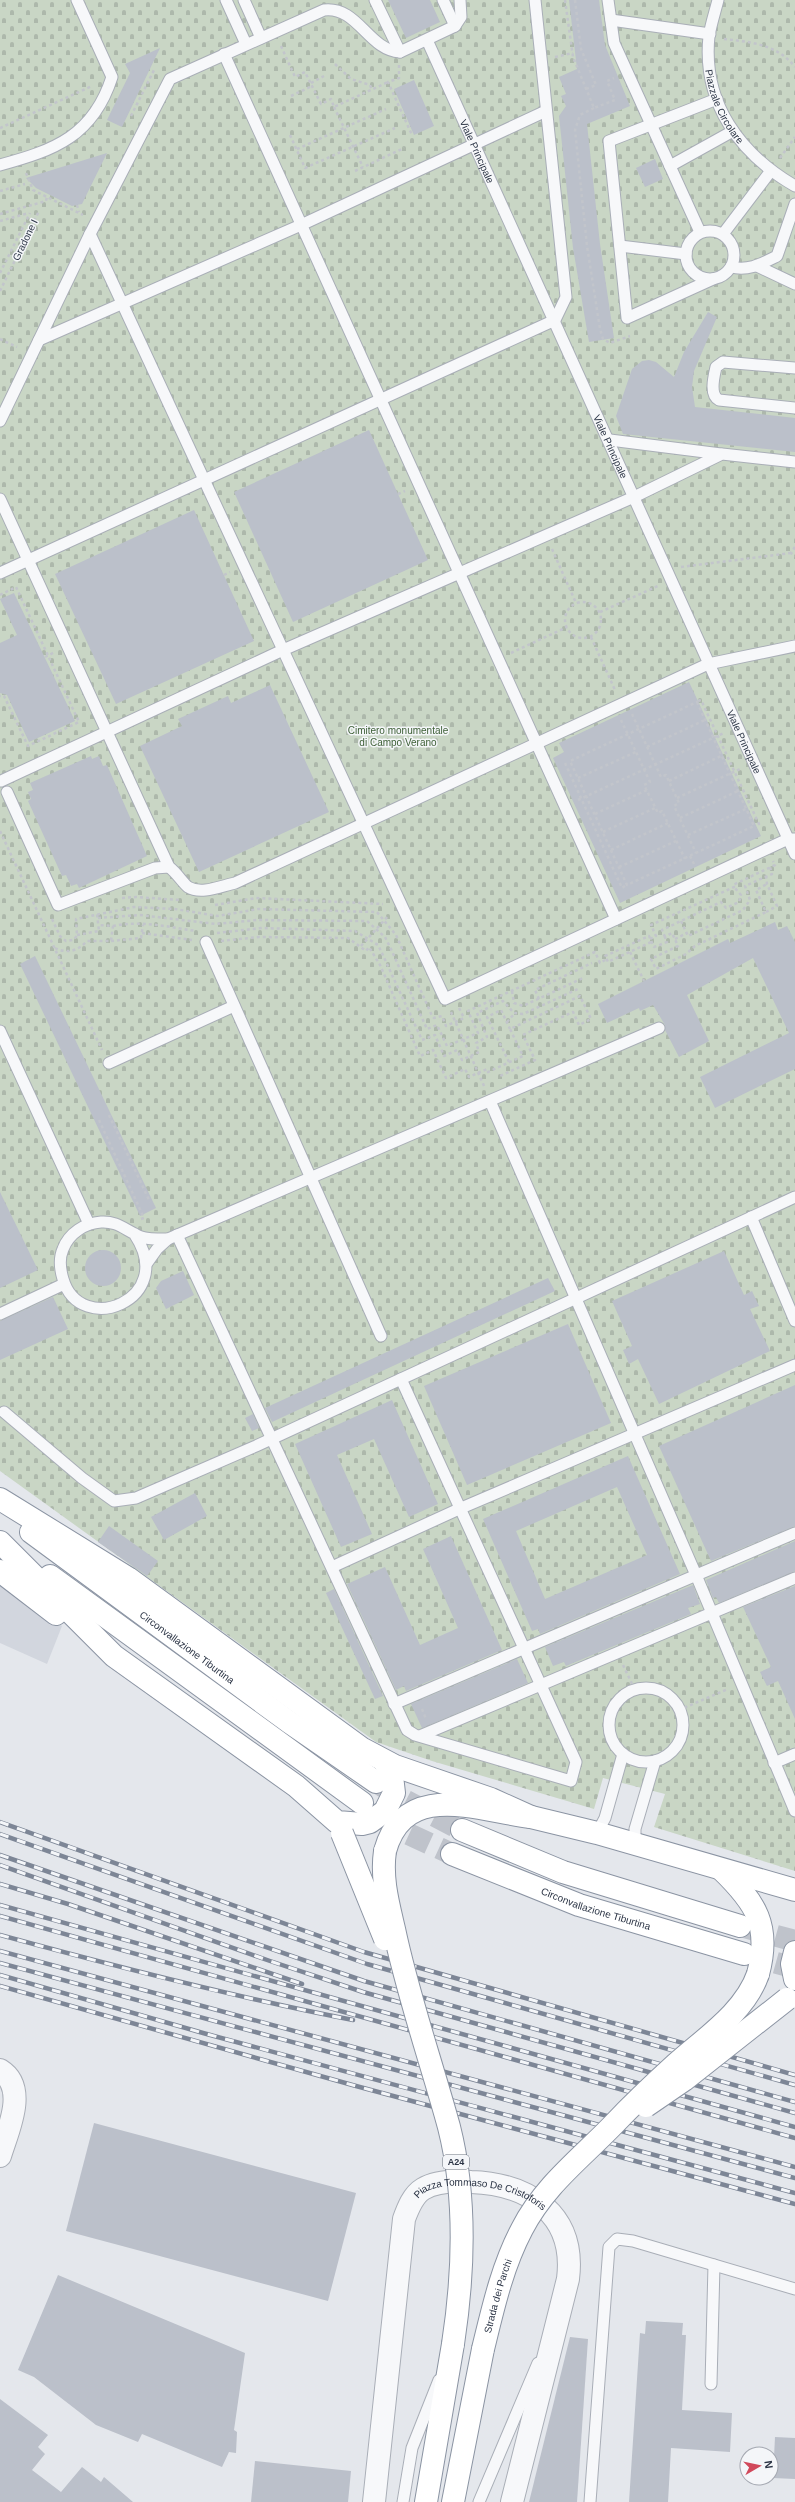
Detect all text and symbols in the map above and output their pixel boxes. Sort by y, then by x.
street label: Piazzale Circolare [704,69,746,146]
street label: Viale Principale [458,118,497,185]
street label: Gradone I [10,218,40,262]
street label: Viale Principale [592,413,630,480]
street label: Viale Principale [725,708,764,776]
park label: Cimitero monumentale di Campo Verano [348,725,449,748]
street label: Circonvallazione Tiburtina [138,1609,237,1686]
street label: Circonvallazione Tiburtina [540,1885,652,1932]
road number: A24 [443,2155,469,2169]
street label: Piazza Tommaso De Cristoforis [411,2176,549,2212]
street label: Strada dei Parchi [482,2257,514,2334]
north arrow [739,2446,779,2486]
text: N [762,2460,775,2469]

